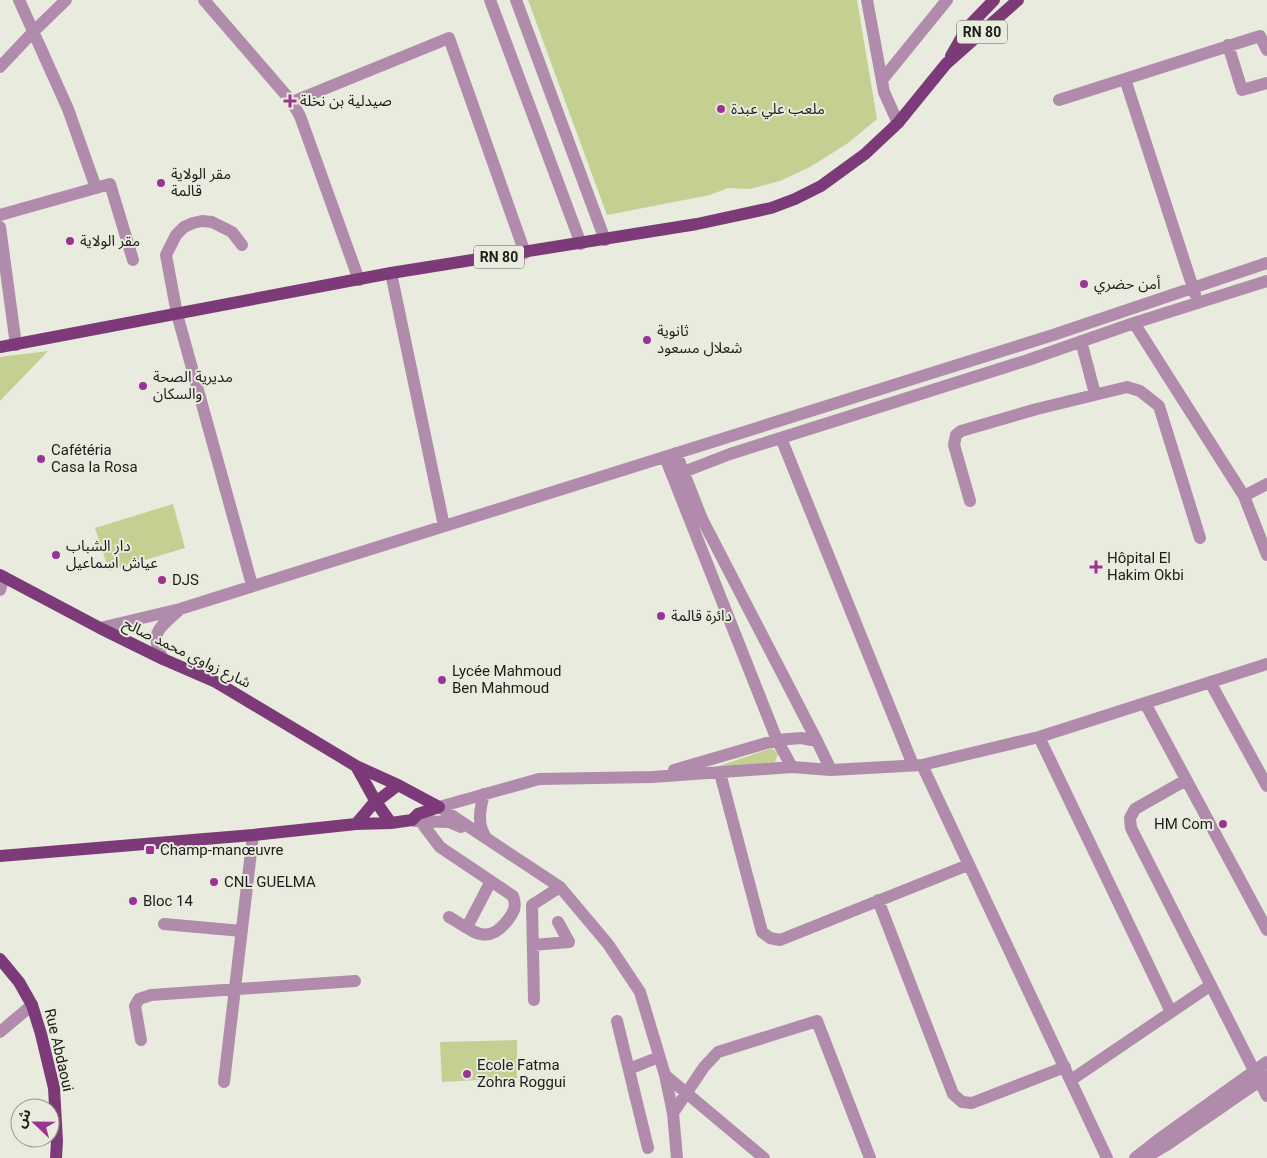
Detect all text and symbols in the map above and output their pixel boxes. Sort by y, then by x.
road number: RN 80 [957,21,1007,44]
place label: صيدلية بن نخلة [300,92,392,110]
marker: صيدلية بن نخلة [284,95,296,107]
place label: ملعب علي عبدة [731,100,825,120]
marker: ملعب علي عبدة [715,103,727,115]
place label: مقر الولاية قالمة [171,165,231,200]
marker: مقر الولاية قالمة [155,177,167,189]
place label: مقر الولاية [80,232,140,250]
marker: مقر الولاية [64,235,76,247]
road number: RN 80 [474,246,524,268]
place label: أمن حضري [1094,275,1161,295]
marker: أمن حضري [1078,278,1090,290]
place label: ثانوية شعلال مسعود [657,322,743,357]
marker: ثانوية شعلال مسعود [641,334,653,346]
place label: مديرية الصحة والسكان [153,368,233,403]
marker: مديرية الصحة والسكان [137,380,149,392]
place label: Cafétéria Casa la Rosa [51,441,138,476]
marker: Cafétéria Casa la Rosa [35,453,47,465]
place label: دار الشباب عياش اسماعيل [66,537,158,572]
marker: دار الشباب عياش اسماعيل [50,549,62,561]
place label: Hôpital El Hakim Okbi [1107,549,1184,584]
marker: Hôpital El Hakim Okbi [1089,560,1103,574]
place label: DJS [172,571,199,589]
marker: DJS [156,574,168,586]
place label: دائرة قالمة [671,607,732,625]
marker: دائرة قالمة [655,610,667,622]
street label: شارع زواوي محمد صالح [119,614,254,695]
place label: Lycée Mahmoud Ben Mahmoud [452,662,562,697]
marker: Lycée Mahmoud Ben Mahmoud [436,674,448,686]
place label: HM Com [1154,815,1213,833]
marker: HM Com [1217,818,1229,830]
place label: Champ-manœuvre [160,841,284,859]
marker: Champ-manœuvre [144,844,156,856]
place label: CNL GUELMA [224,873,316,891]
marker: CNL GUELMA [208,876,220,888]
place label: Bloc 14 [143,892,194,910]
marker: Bloc 14 [127,895,139,907]
street label: Rue Abdaoui [41,1007,77,1093]
place label: Ecole Fatma Zohra Roggui [477,1056,566,1091]
marker: Ecole Fatma Zohra Roggui [461,1068,473,1080]
north arrow [10,1098,60,1148]
text: ش [12,1106,34,1130]

